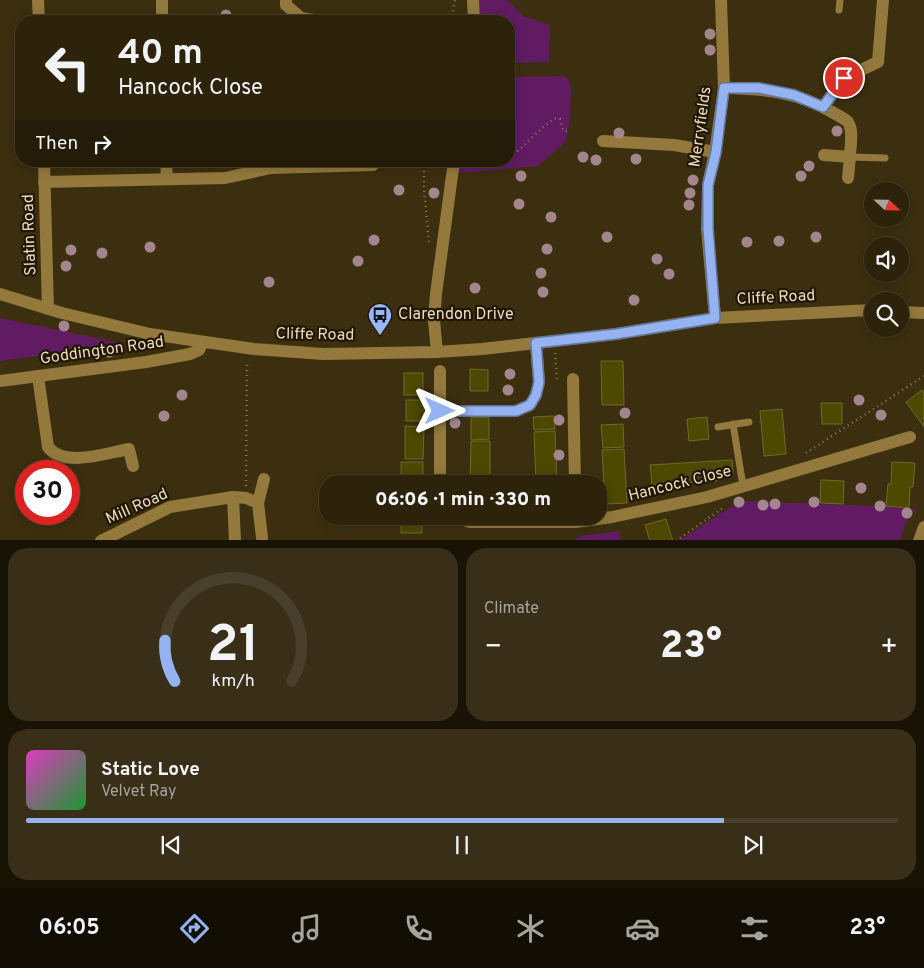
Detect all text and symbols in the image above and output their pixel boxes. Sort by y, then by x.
text: 40 m [118,32,203,76]
icon: left [35,35,100,100]
pin [823,57,865,99]
icon: arrive [830,64,858,92]
text: Hancock Close [118,75,263,102]
street label: Merryfields [685,85,717,169]
icon: right [88,130,116,158]
text: Then [35,132,78,156]
north arrow [864,182,909,228]
map controls [864,182,909,337]
street label: Slatin Road [19,194,41,276]
button: sound [864,237,909,282]
street label: Cliffe Road [736,286,816,310]
button: search [864,292,909,337]
bus stop icon: Clarendon Drive [367,302,393,336]
place label: Clarendon Drive [398,305,514,325]
street label: Cliffe Road [275,324,355,346]
street label: Goddington Road [39,332,165,370]
position arrow [413,384,465,436]
speed limit sign: 30 [15,460,80,525]
street label: Hancock Close [626,462,734,506]
street label: Mill Road [103,484,171,530]
text: 06:06 · 1 min · 330 m [375,488,551,512]
text: Climate [484,599,539,619]
text: 21 [207,614,259,680]
text: 23° [660,623,722,672]
text: − [484,630,502,666]
text: + [880,630,898,666]
text: km/h [211,670,255,693]
text: Static Love [101,758,200,782]
text: Velvet Ray [101,782,176,802]
icon: previous [157,831,185,859]
icon: pause [448,831,476,859]
icon: next [739,831,767,859]
icon: directions [177,911,212,946]
icon: music [289,911,324,946]
icon: phone [401,911,436,946]
icon: climate [513,911,548,946]
icon: car [625,911,660,946]
icon: filters [737,911,772,946]
text: 06:05 [39,915,100,942]
text: 23° [850,915,885,942]

